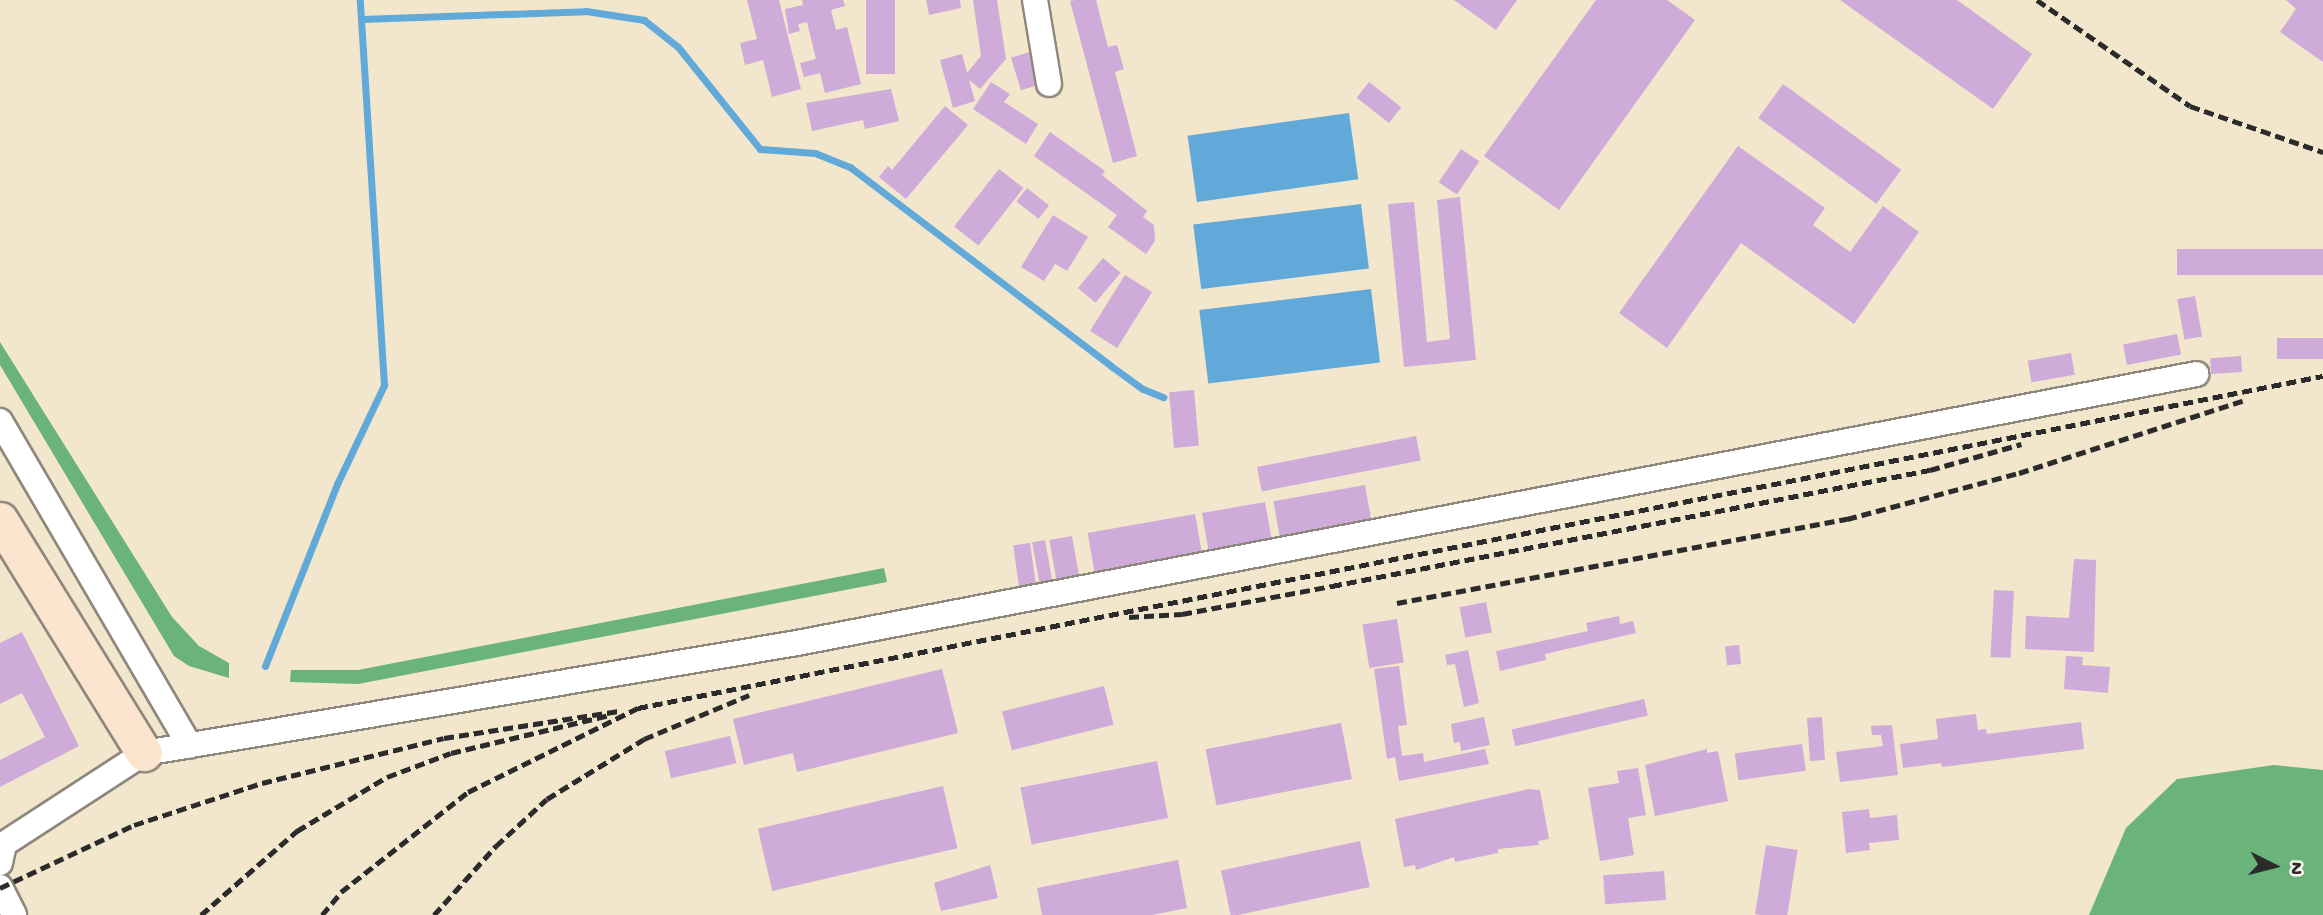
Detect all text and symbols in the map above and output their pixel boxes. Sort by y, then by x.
north arrow [2239,831,2309,901]
text: N [2283,861,2307,876]

